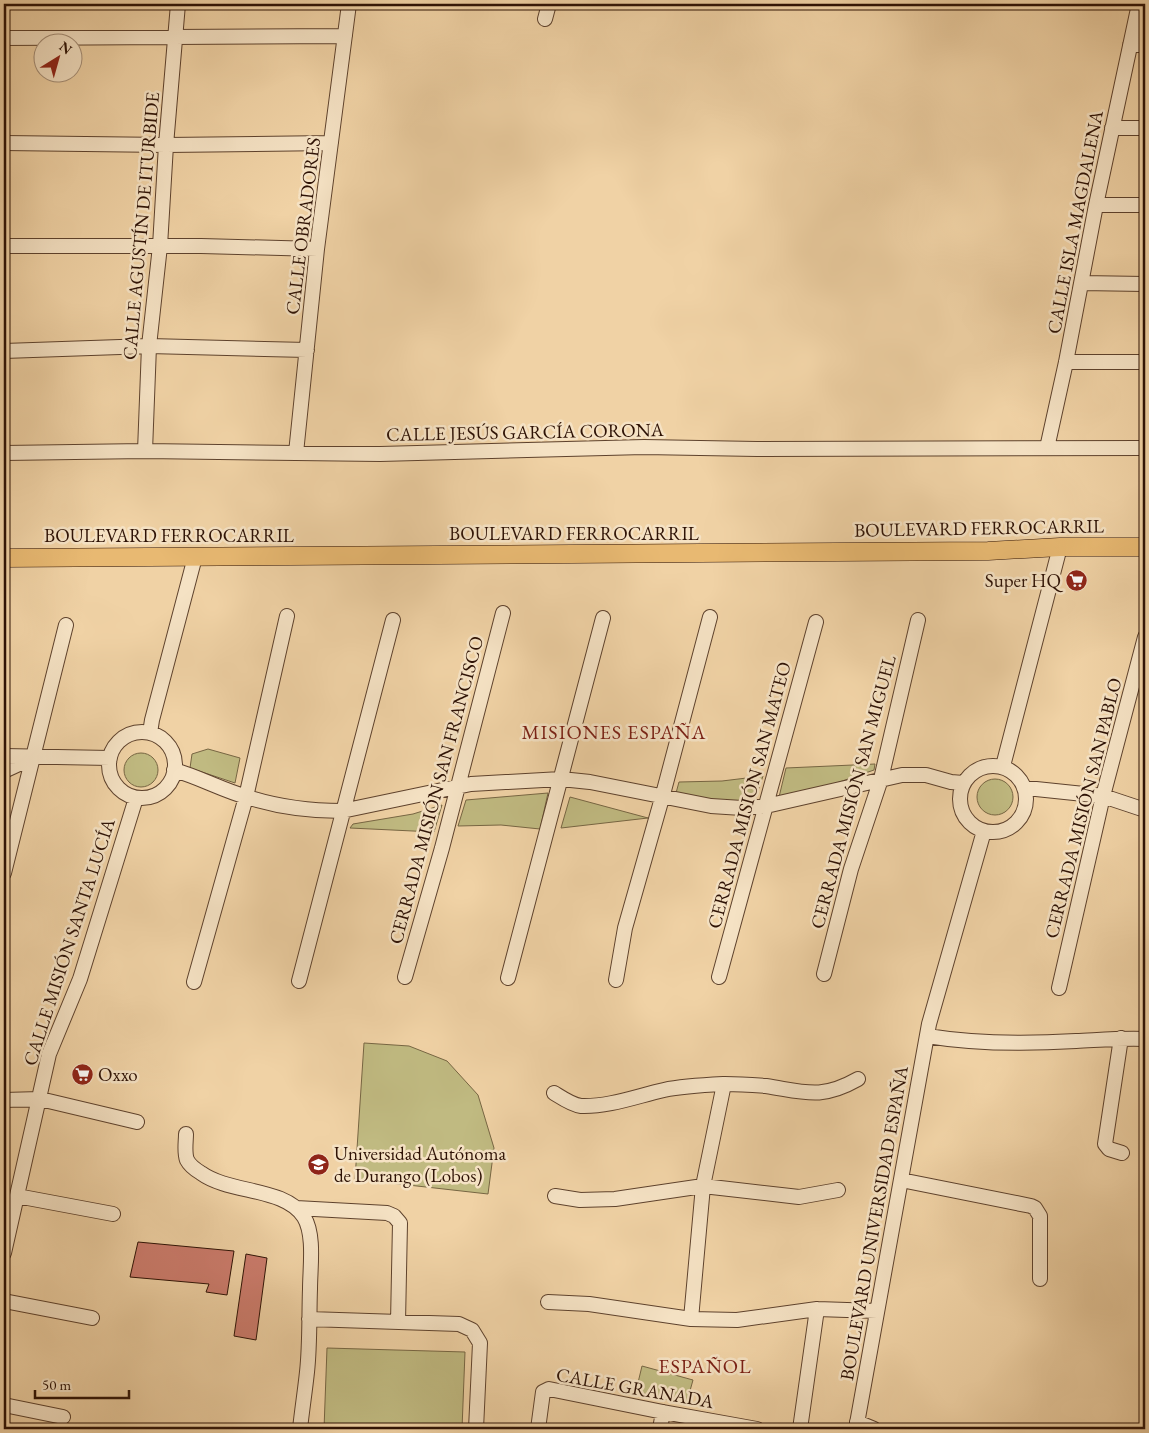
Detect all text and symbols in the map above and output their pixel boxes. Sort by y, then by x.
north arrow [32,32,82,82]
text: N [56,37,76,59]
street label: CALLE AGUSTÍN DE ITURBIDE [117,91,165,361]
street label: CALLE ISLA MAGDALENA [1041,107,1109,336]
street label: CALLE OBRADORES [280,136,326,316]
street label: CALLE JESÚS GARCÍA CORONA [386,417,665,447]
street label: BOULEVARD FERROCARRIL [854,513,1104,543]
street label: BOULEVARD FERROCARRIL [449,521,699,546]
street label: BOULEVARD FERROCARRIL [44,523,294,548]
place label: Super HQ [985,568,1063,593]
supermarket icon: Super HQ [1065,568,1089,592]
street label: CERRADA MISIÓN SAN FRANCISCO [383,633,489,947]
street label: CERRADA MISIÓN SAN MIGUEL [804,652,902,932]
street label: CERRADA MISIÓN SAN MATEO [701,659,797,931]
street label: CERRADA MISIÓN SAN PABLO [1038,675,1128,941]
district label: MISIONES ESPAÑA [522,719,706,745]
street label: CALLE MISIÓN SANTA LUCÍA [17,814,121,1069]
supermarket icon: Oxxo [70,1062,94,1086]
place label: Oxxo [98,1062,138,1087]
street label: BOULEVARD UNIVERSIDAD ESPAÑA [834,1063,914,1382]
place label: Universidad Autónoma de Durango (Lobos) [334,1141,506,1188]
school or university icon: Universidad Autónoma de Durango (Lobos) [306,1152,330,1176]
district label: ESPAÑOL [658,1353,752,1379]
street label: CALLE GRANADA [554,1362,717,1414]
scale bar [35,1368,129,1400]
text: 50 m [42,1375,71,1394]

